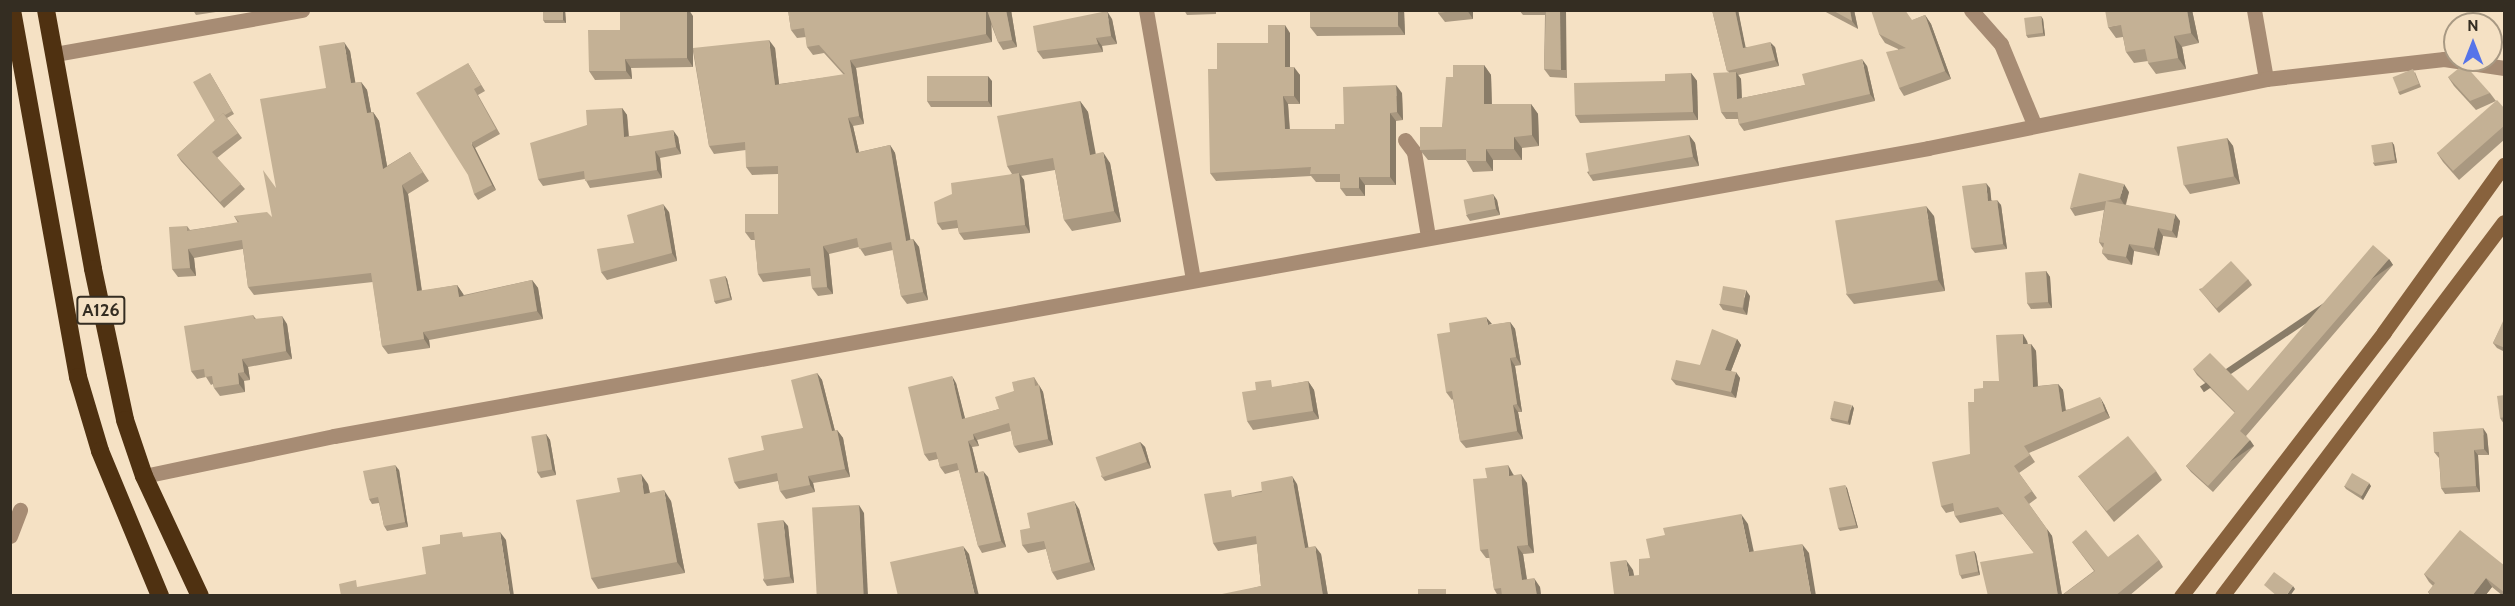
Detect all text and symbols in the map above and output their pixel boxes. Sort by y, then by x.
north arrow [2443,12,2503,72]
text: N [2467,16,2479,35]
road number: A126 [76,295,126,325]

